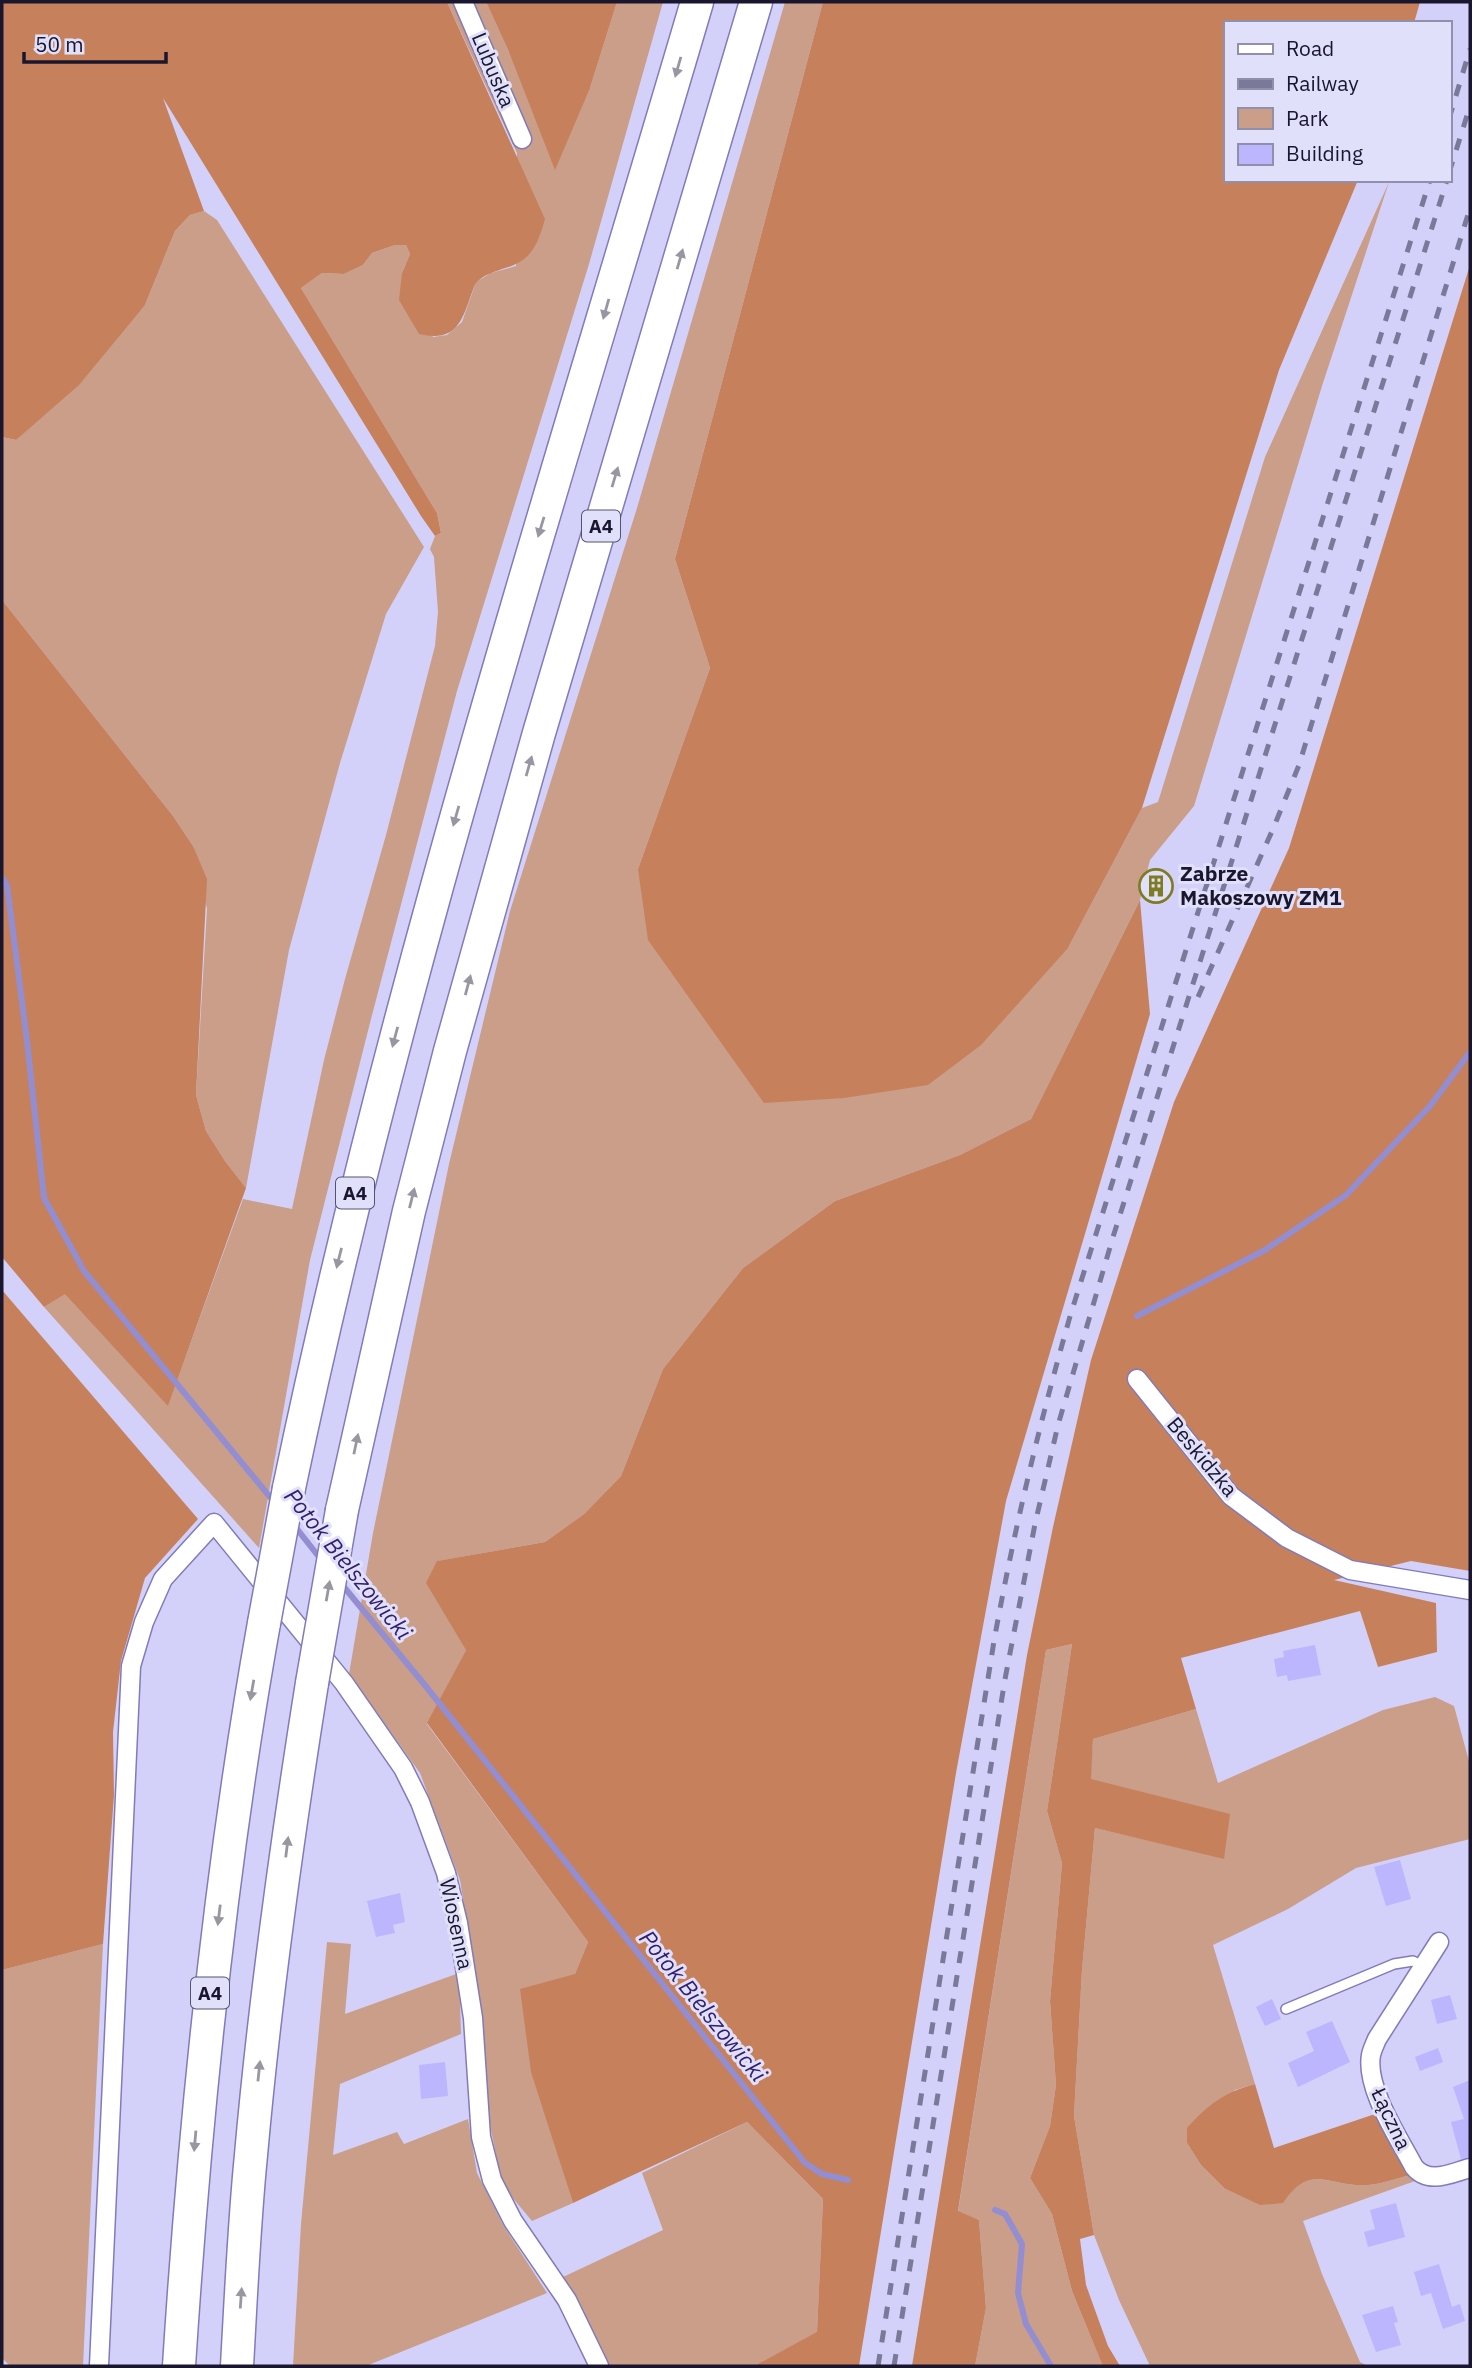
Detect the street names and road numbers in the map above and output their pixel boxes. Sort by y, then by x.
street label: Lubuska [466,28,522,111]
road number: A4 [582,510,620,541]
road number: A4 [336,1177,374,1208]
street label: Beskidzka [1161,1411,1244,1502]
street label: Wiosenna [434,1876,480,1972]
road number: A4 [191,1978,229,2008]
street label: Łączna [1365,2082,1418,2154]

